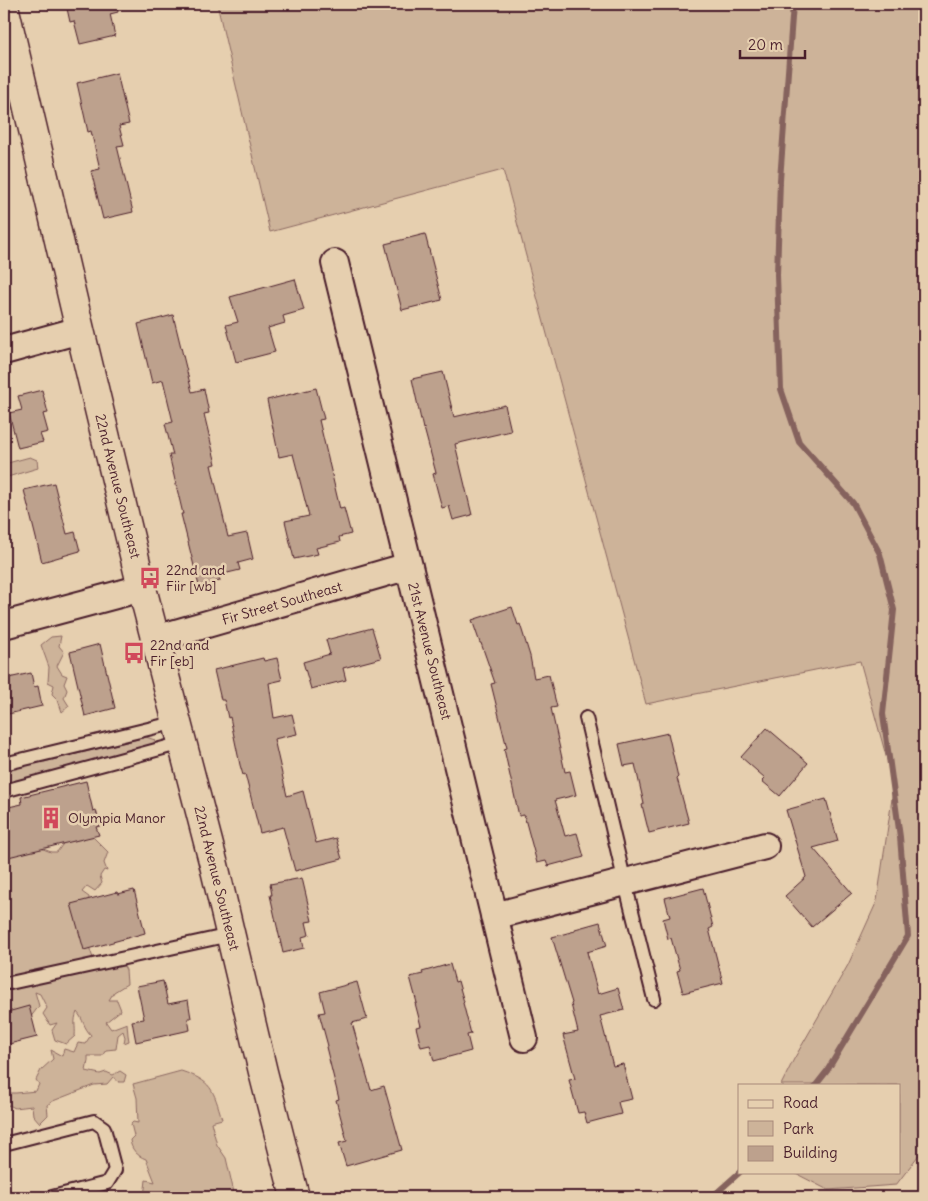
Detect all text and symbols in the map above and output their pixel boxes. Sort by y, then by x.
scale bar [740,28,806,60]
text: 20 m [748,35,783,54]
street label: 22nd Avenue Southeast [91,412,145,561]
place label: 22nd and Fiir [wb] [166,561,225,595]
bus stop icon: 22nd and Fiir [wb] [137,565,163,591]
street label: Fir Street Southeast [220,577,344,629]
street label: 21st Avenue Southeast [404,580,456,722]
place label: 22nd and Fir [eb] [150,636,209,670]
bus stop icon: 22nd and Fir [eb] [121,640,147,666]
street label: 22nd Avenue Southeast [190,804,244,953]
building icon: Olympia Manor [38,805,64,831]
place label: Olympia Manor [68,809,166,827]
legend [738,1084,900,1174]
text: Road [783,1093,818,1112]
text: Park [783,1119,814,1138]
text: Building [783,1143,838,1162]

